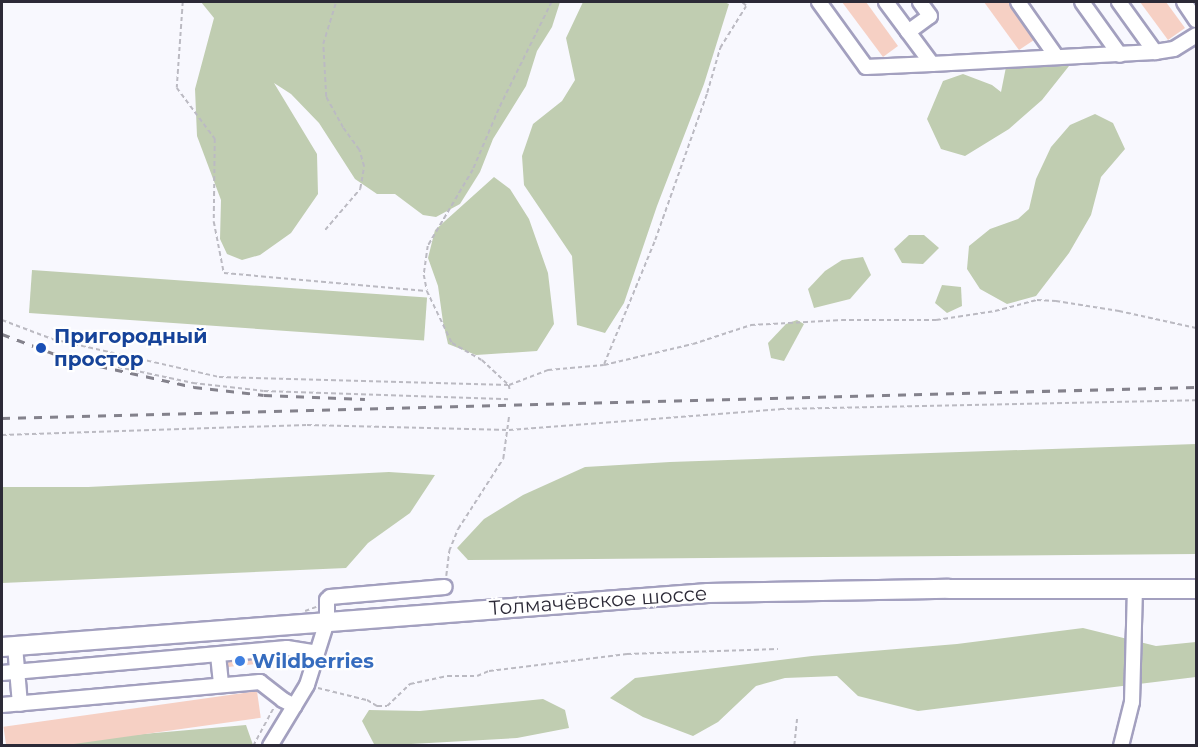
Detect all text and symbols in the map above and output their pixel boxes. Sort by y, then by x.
place label: Пригородный простор [54,324,207,371]
marker: Пригородный простор [32,339,50,357]
street label: Толмачёвское шоссе [488,581,708,621]
place label: Wildberries [252,649,374,673]
marker: Wildberries [233,654,247,668]

